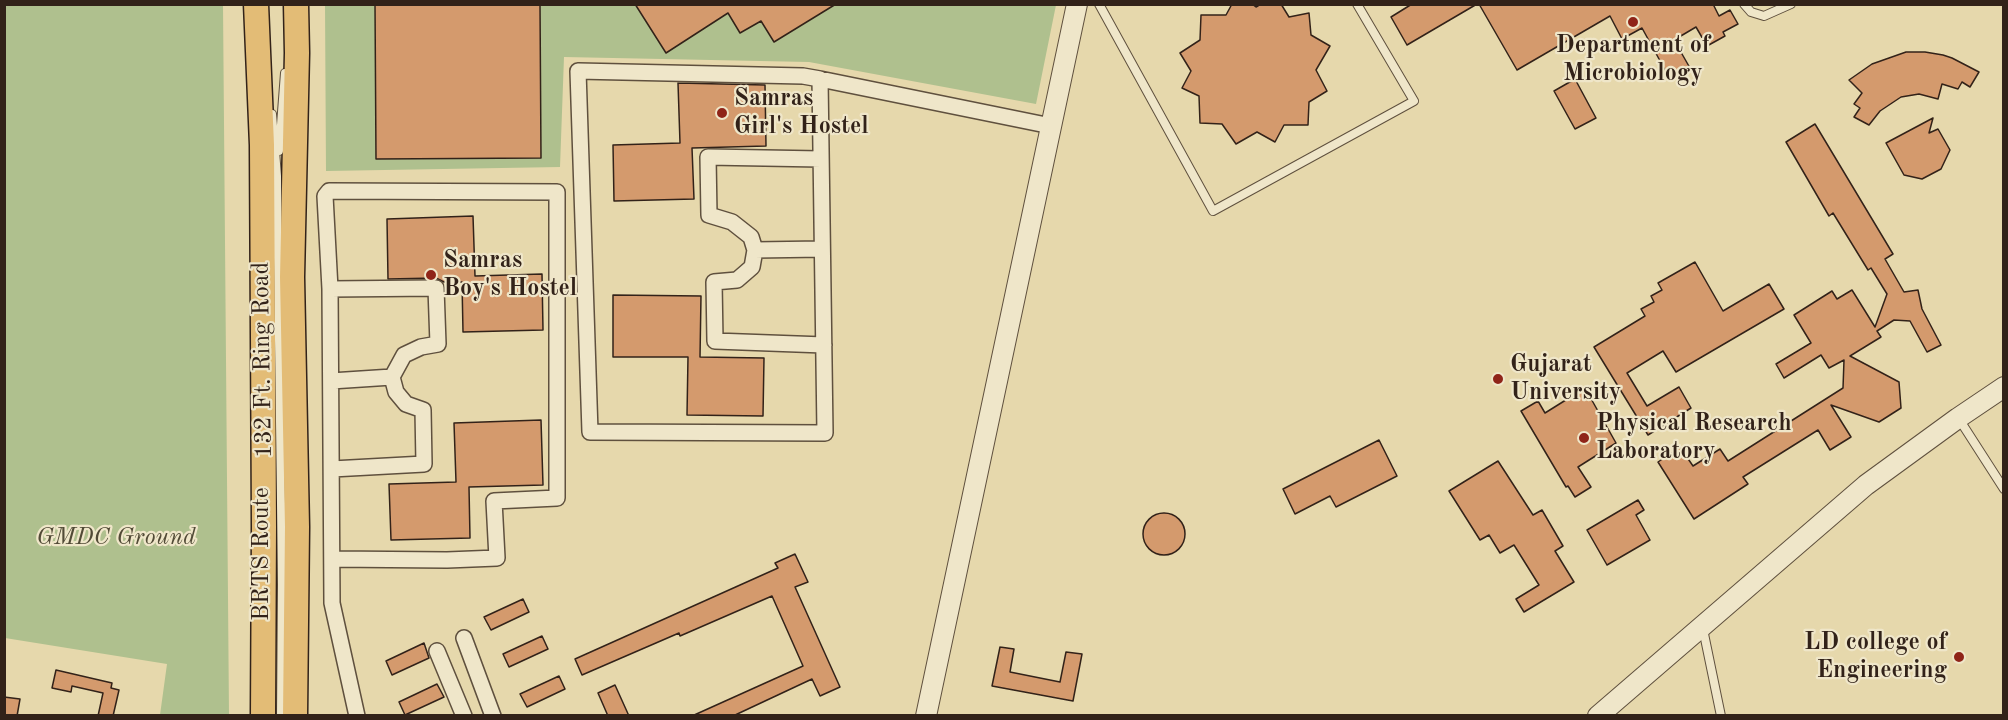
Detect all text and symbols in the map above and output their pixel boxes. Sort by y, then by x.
marker: Department of Microbiology [1626,15,1640,29]
place label: Department of Microbiology [1556,32,1710,88]
place label: Samras Girl's Hostel [734,85,869,141]
marker: Samras Girl's Hostel [715,106,729,120]
place label: Samras Boy's Hostel [443,247,577,303]
street label: 132 Ft. Ring Road [247,262,279,458]
marker: Samras Boy's Hostel [424,268,438,282]
place label: Gujarat University [1510,351,1621,407]
marker: Gujarat University [1491,372,1505,386]
place label: Physical Research Laboratory [1596,410,1792,466]
marker: Physical Research Laboratory [1577,431,1591,445]
street label: BRTS Route [248,487,276,621]
park label: GMDC Ground [36,524,196,552]
place label: LD college of Engineering [1804,629,1947,685]
marker: LD college of Engineering [1952,650,1966,664]

